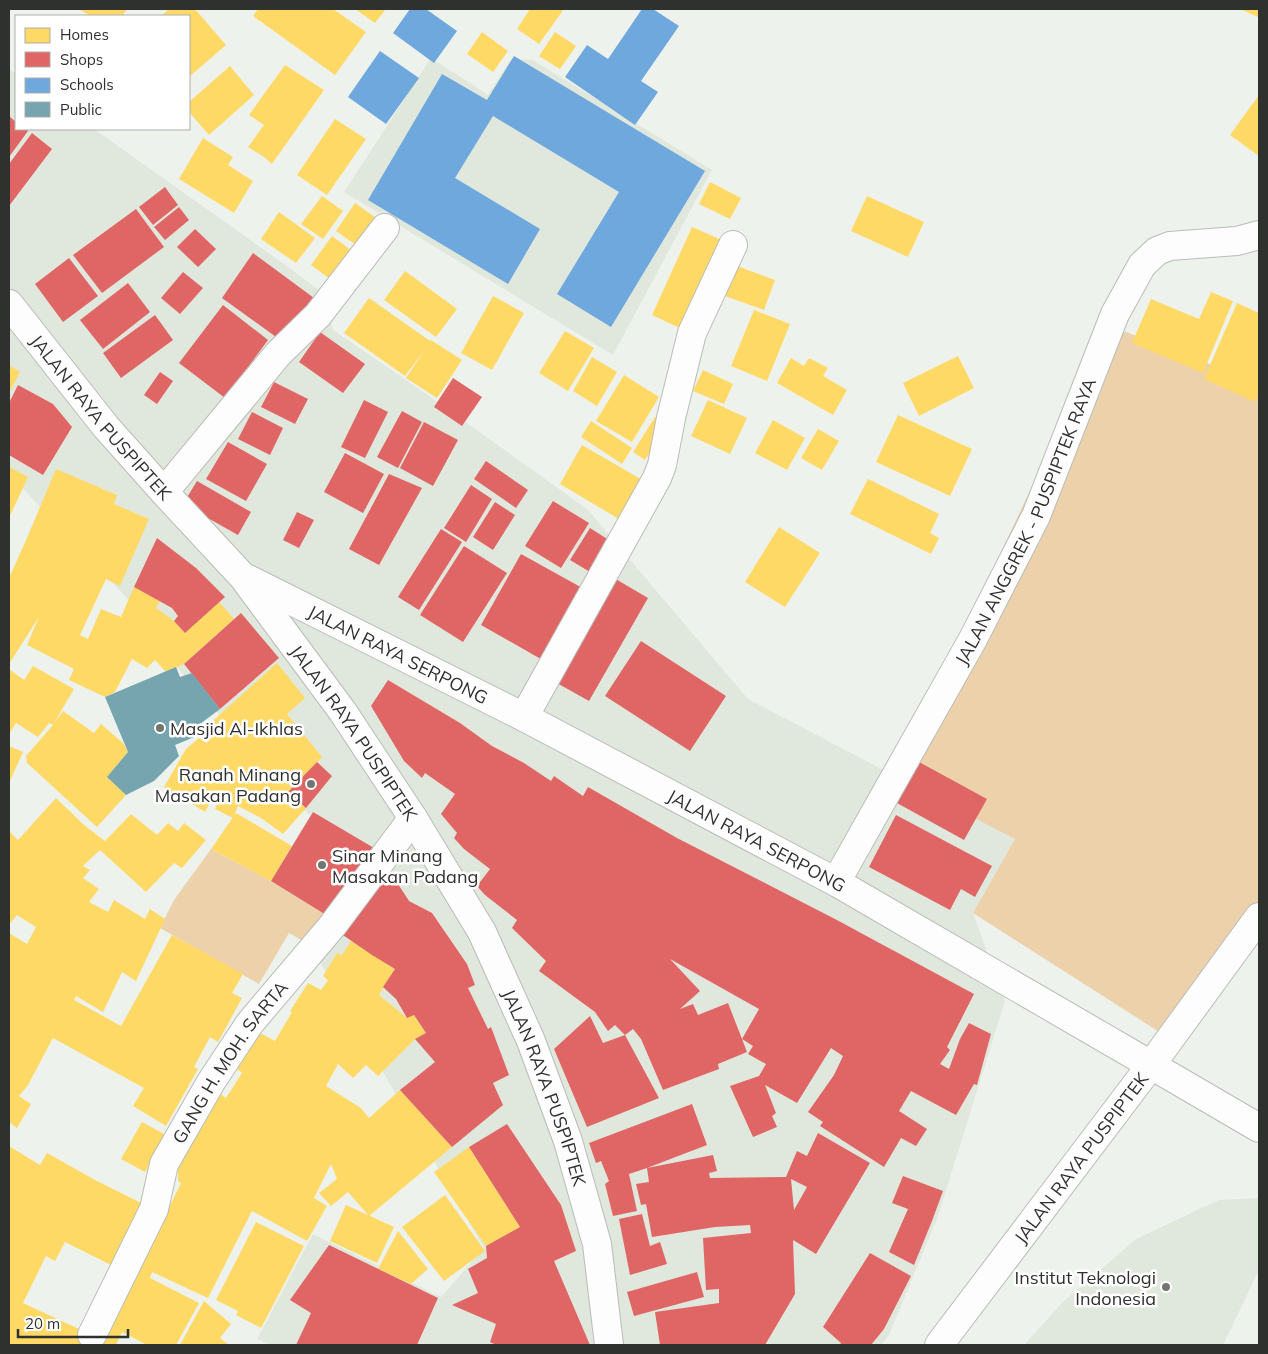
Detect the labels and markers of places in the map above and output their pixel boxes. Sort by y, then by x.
place label: Masjid Al-Ikhlas [170,717,303,740]
marker: Masjid Al-Ikhlas [154,722,166,734]
place label: Ranah Minang Masakan Padang [155,763,301,807]
marker: Ranah Minang Masakan Padang [305,778,317,790]
place label: Sinar Minang Masakan Padang [332,844,478,888]
marker: Sinar Minang Masakan Padang [316,859,328,871]
place label: Institut Teknologi Indonesia [1015,1266,1156,1310]
marker: Institut Teknologi Indonesia [1160,1281,1172,1293]

